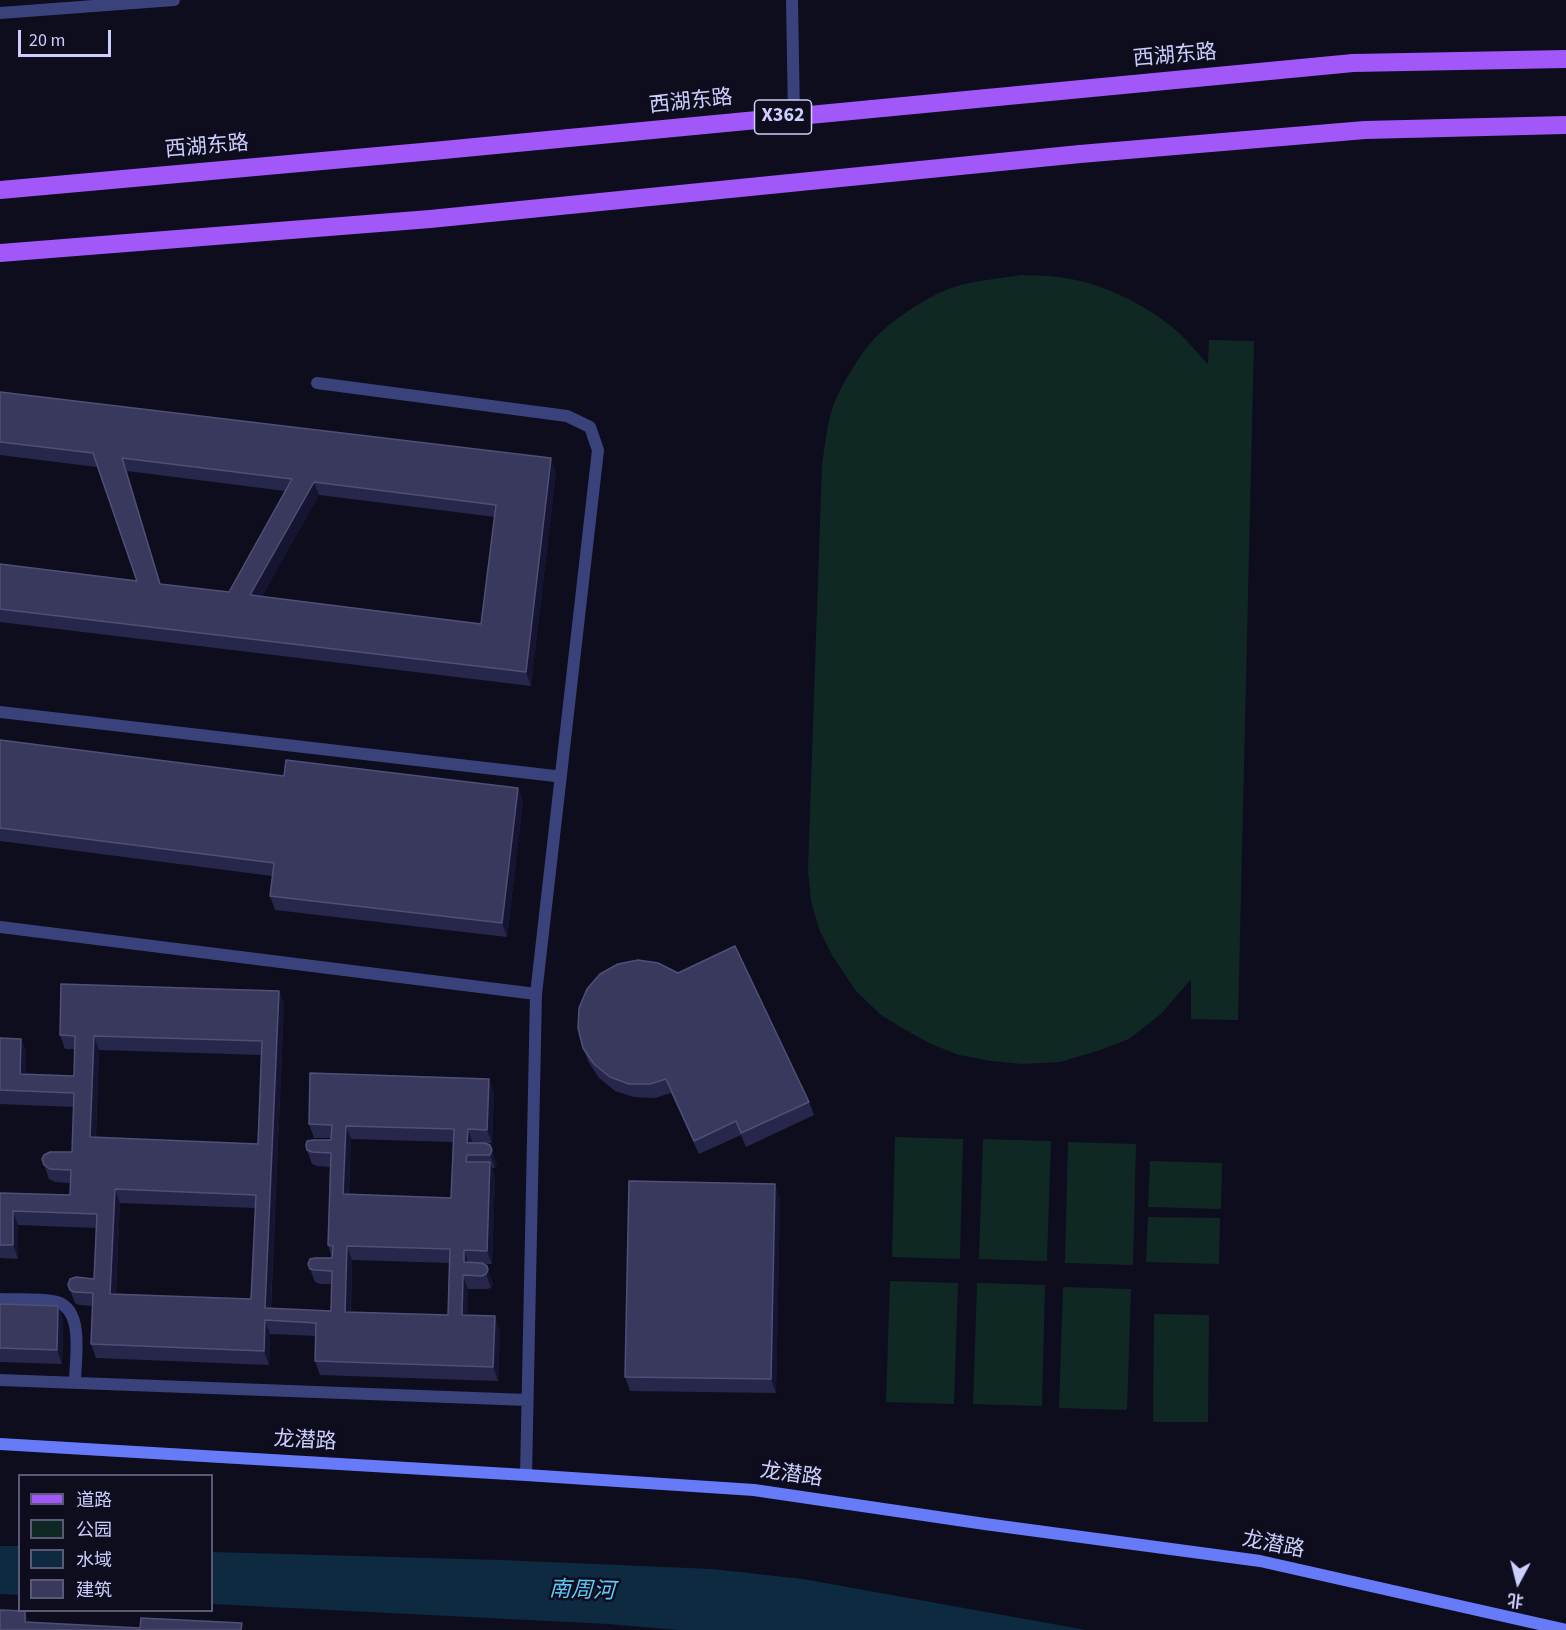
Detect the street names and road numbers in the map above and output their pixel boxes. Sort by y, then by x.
street label: 西湖东路 [1132,41,1218,73]
street label: 西湖东路 [648,86,734,120]
road number: X362 [754,100,812,134]
street label: 西湖东路 [164,132,250,164]
street label: 龙潜路 [273,1428,337,1456]
street label: 龙潜路 [758,1459,824,1493]
street label: 龙潜路 [1240,1528,1306,1564]

